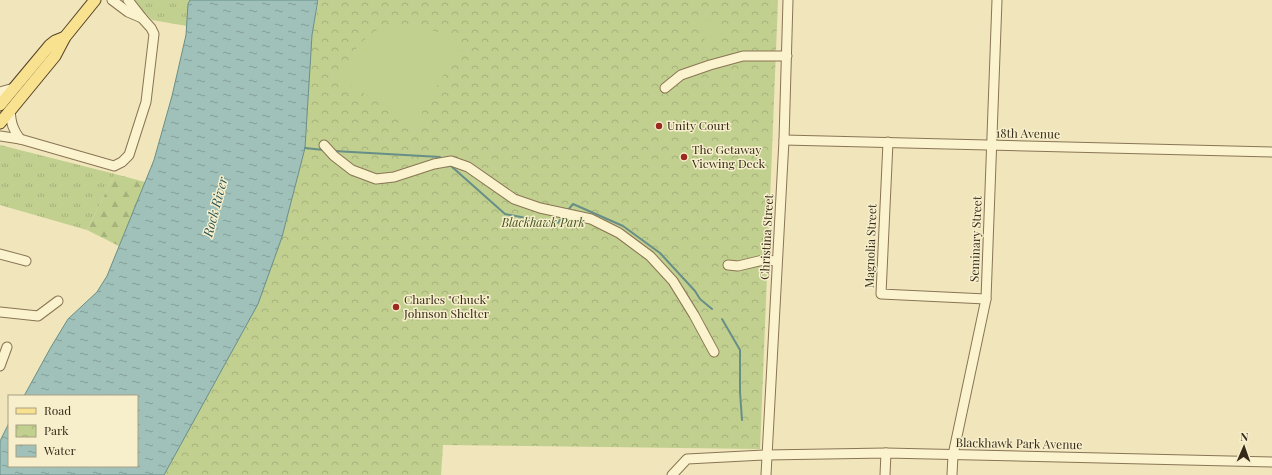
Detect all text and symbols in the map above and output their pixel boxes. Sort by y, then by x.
place label: Unity Court [667,117,731,133]
marker: Unity Court [654,121,664,131]
street label: 18th Avenue [996,124,1060,142]
place label: The Getaway Viewing Deck [691,141,765,171]
marker: The Getaway Viewing Deck [679,152,689,162]
water label: Rock River [198,175,231,240]
street label: Christina Street [756,193,776,280]
street label: Seminary Street [966,195,985,282]
street label: Magnolia Street [861,203,879,288]
park label: Blackhawk Park [500,214,585,230]
place label: Charles "Chuck" Johnson Shelter [403,291,490,321]
marker: Charles "Chuck" Johnson Shelter [391,302,401,312]
legend [8,395,138,467]
text: Road [44,402,71,418]
text: Park [44,422,69,438]
north arrow [1224,427,1264,467]
text: N [1240,429,1249,444]
street label: Blackhawk Park Avenue [955,434,1083,452]
text: Water [43,442,77,458]

